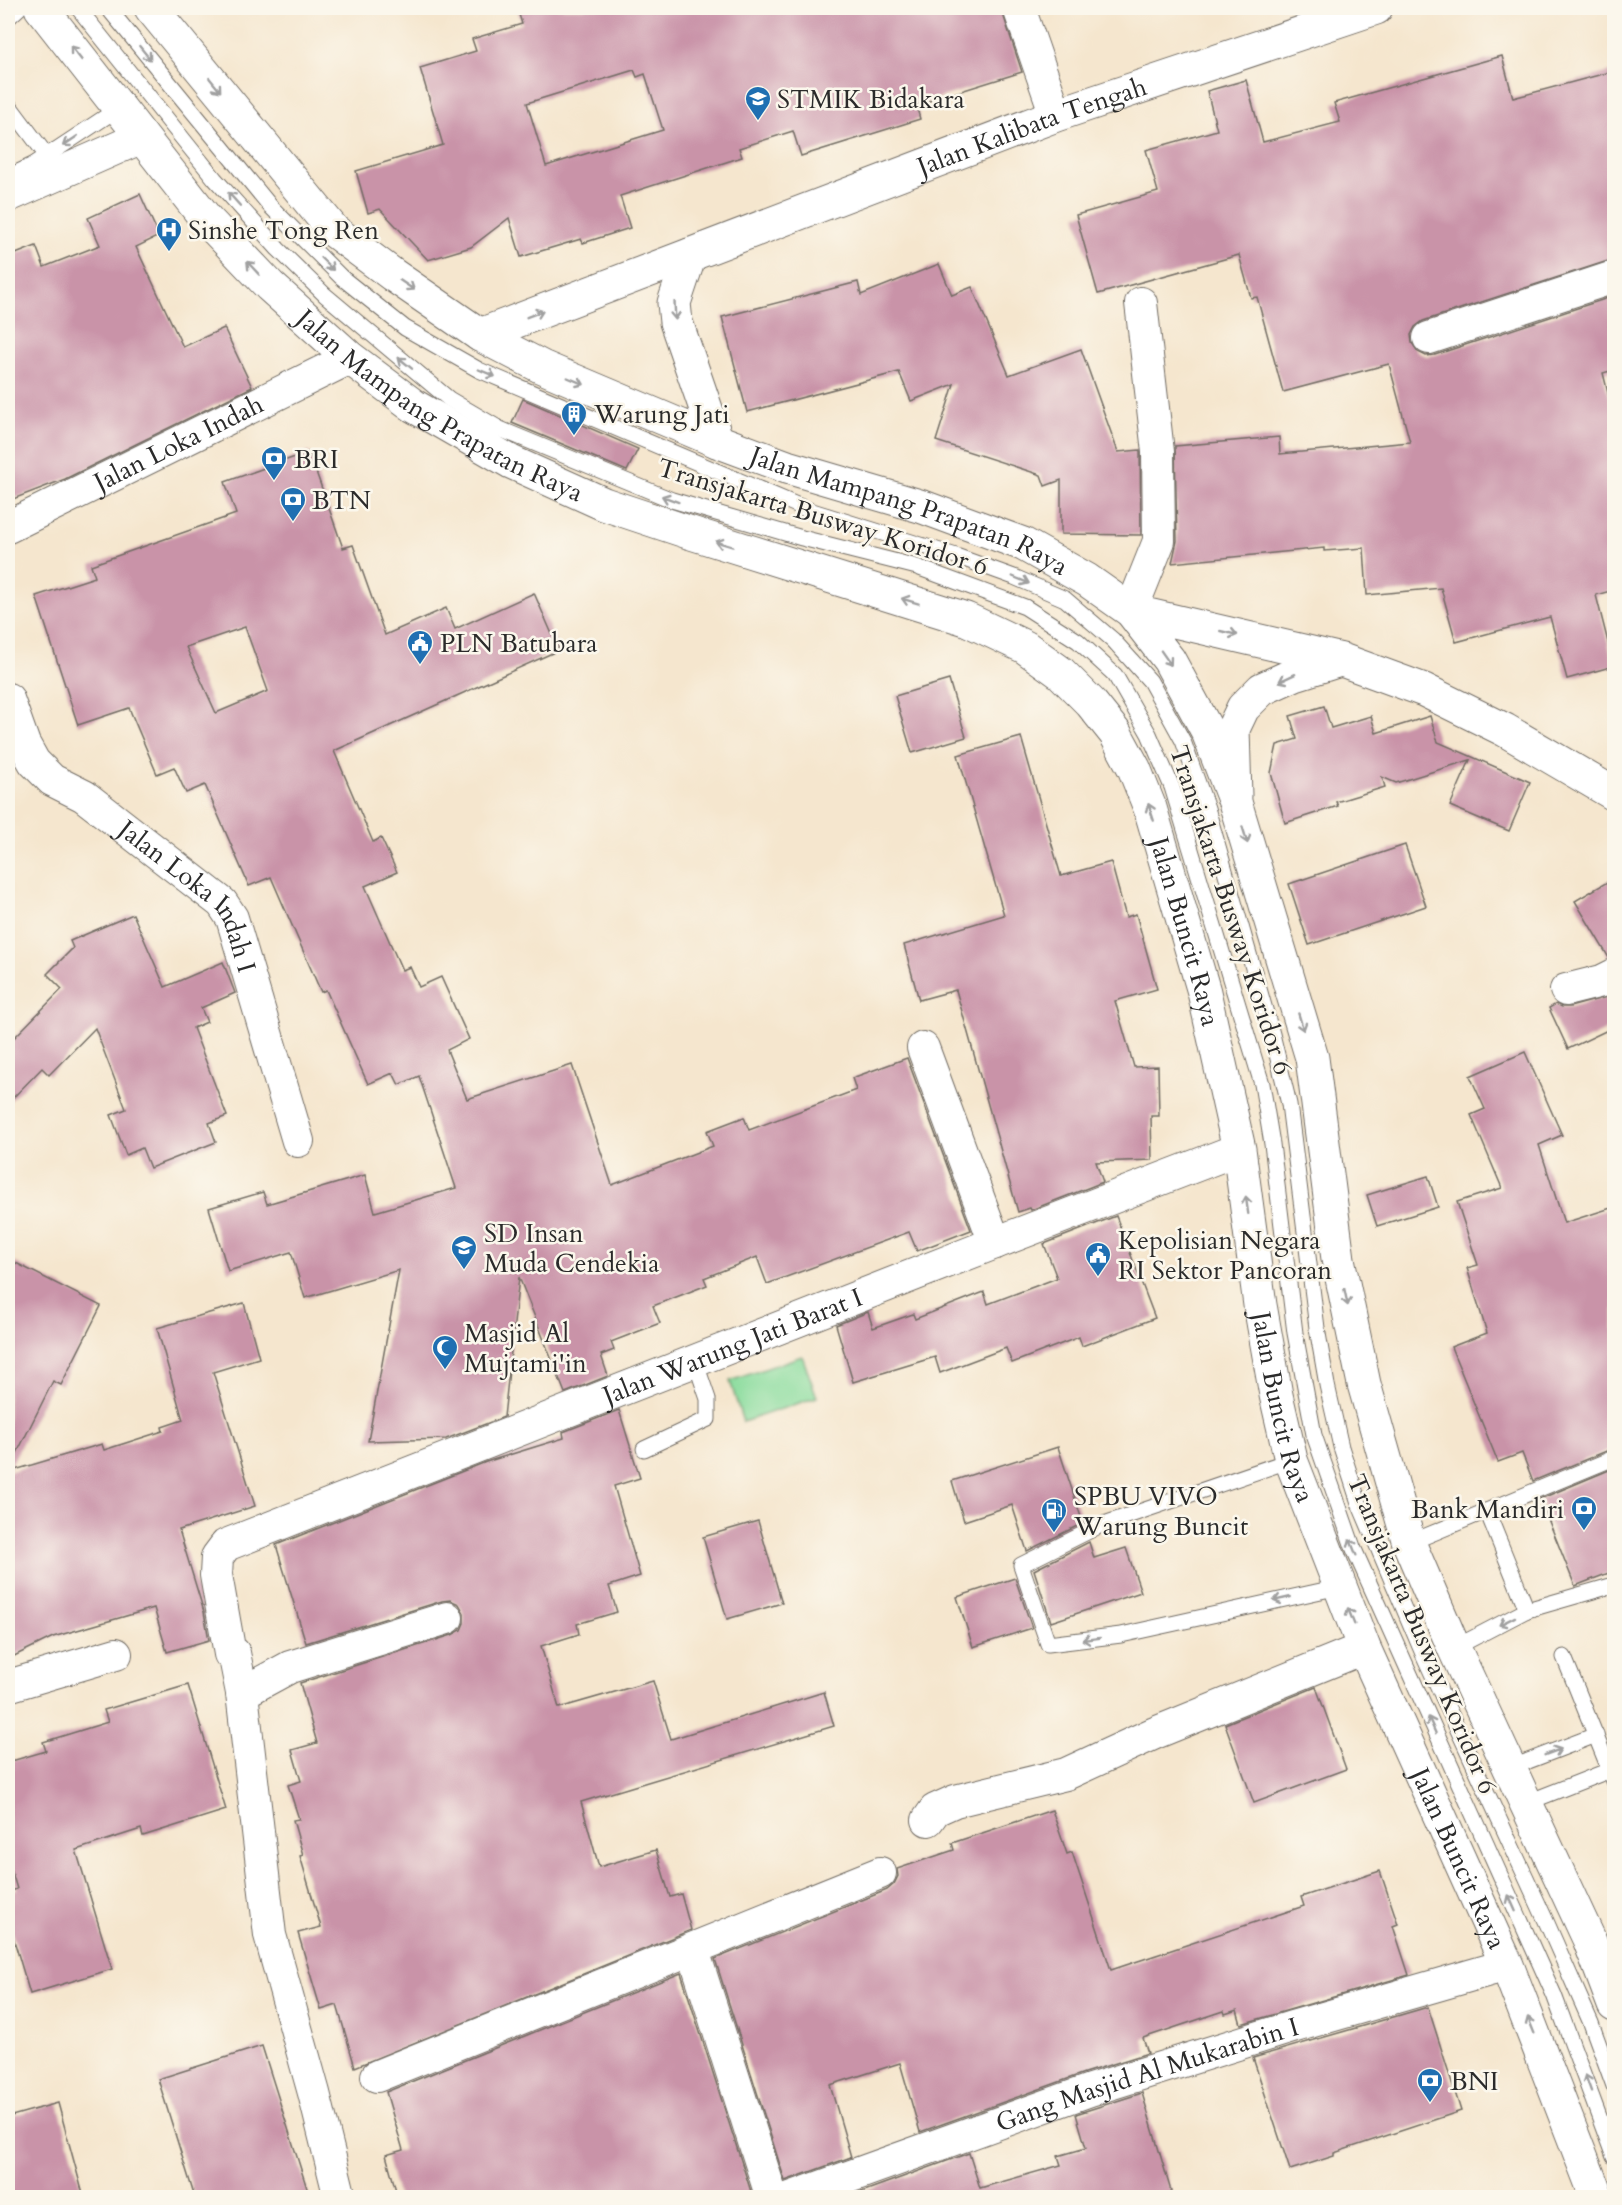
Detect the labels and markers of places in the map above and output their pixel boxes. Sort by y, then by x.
place label: STMIK Bidakara [777,82,965,117]
school or university icon: STMIK Bidakara [743,84,773,122]
place label: Sinshe Tong Ren [188,213,379,248]
hospital icon: Sinshe Tong Ren [154,215,184,253]
place label: Warung Jati [593,397,730,432]
building icon: Warung Jati [559,399,589,437]
place label: BRI [294,442,339,477]
bank icon: BRI [259,444,289,482]
place label: BTN [312,483,371,518]
bank icon: BTN [278,485,308,523]
place label: PLN Batubara [440,626,598,661]
public building icon: PLN Batubara [405,628,435,666]
place label: SD Insan Muda Cendekia [484,1216,659,1281]
place label: Kepolisian Negara RI Sektor Pancoran [1118,1223,1332,1288]
school or university icon: SD Insan Muda Cendekia [449,1233,479,1271]
public building icon: Kepolisian Negara RI Sektor Pancoran [1083,1240,1113,1278]
place label: Masjid Al Mujtami'in [464,1316,587,1381]
mosque icon: Masjid Al Mujtami'in [430,1333,460,1371]
place label: SPBU VIVO Warung Buncit [1073,1479,1248,1544]
place label: Bank Mandiri [1411,1492,1564,1527]
bank icon: Bank Mandiri [1569,1494,1599,1532]
fuel station icon: SPBU VIVO Warung Buncit [1039,1496,1069,1534]
place label: BNI [1450,2064,1499,2099]
bank icon: BNI [1415,2066,1445,2104]

